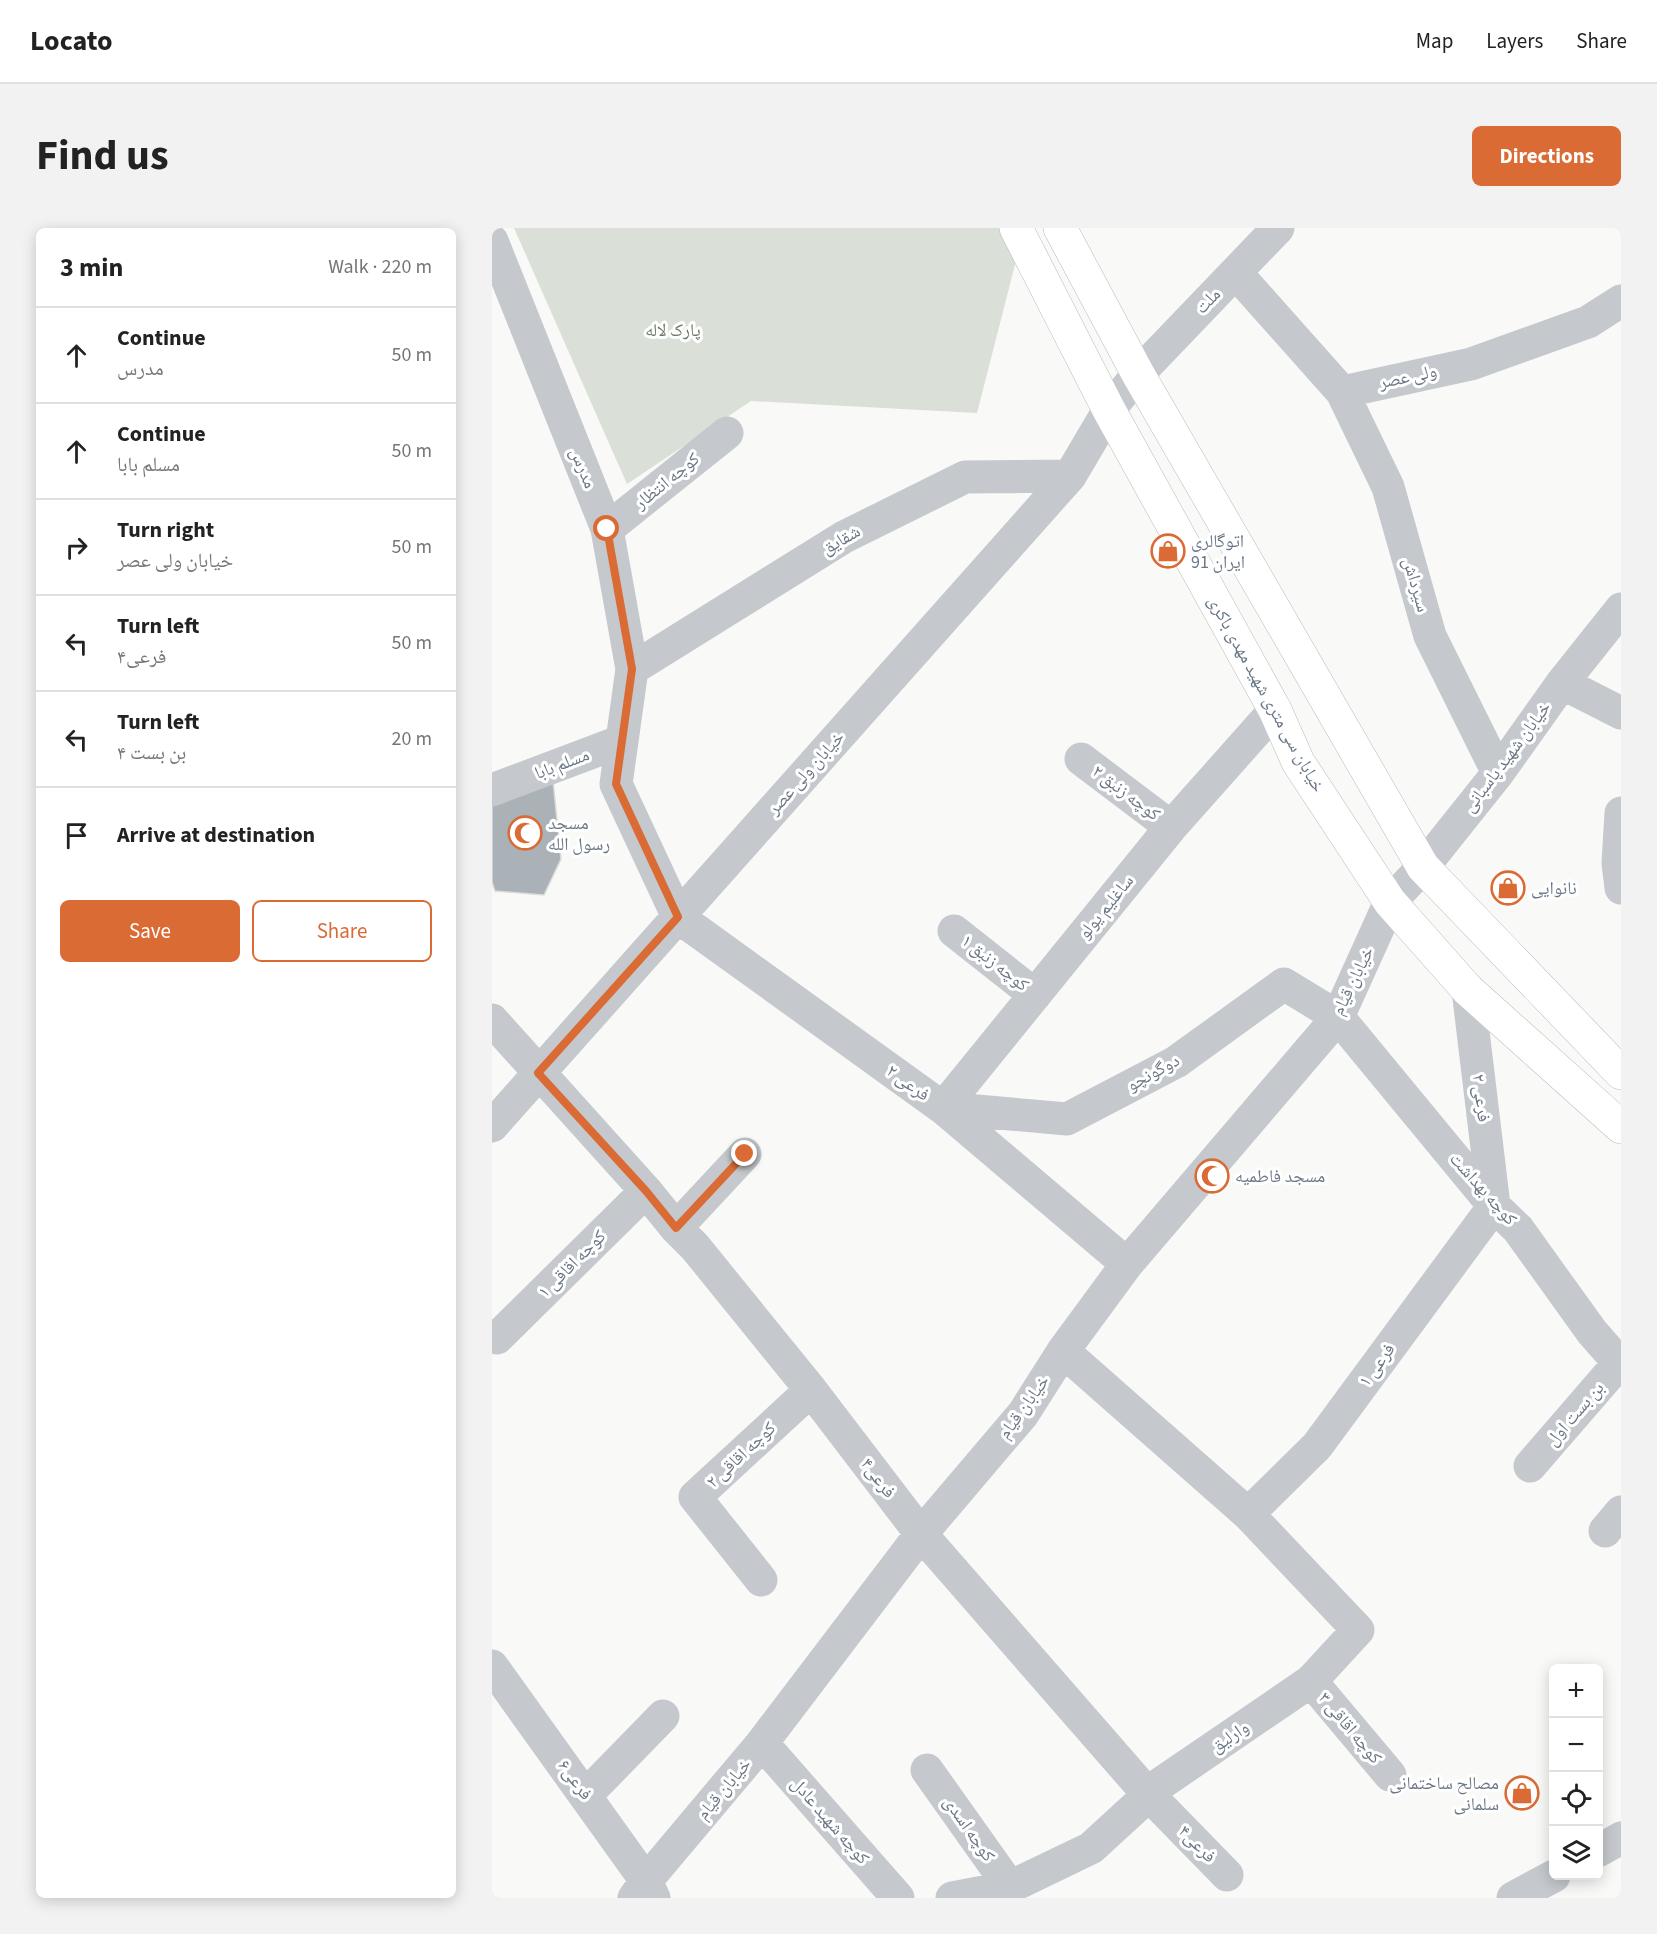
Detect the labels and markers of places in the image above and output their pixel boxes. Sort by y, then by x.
place label: اتوگالری ایران 91 [1191,529,1245,575]
shop icon: اتوگالری ایران 91 [1150,533,1186,569]
place label: مسجد رسول الله [548,811,610,857]
mosque icon: مسجد رسول الله [507,815,543,851]
shop icon: نانوایی [1490,870,1526,906]
place label: نانوایی [1531,876,1577,901]
mosque icon: مسجد فاطمیه [1194,1158,1230,1194]
place label: مسجد فاطمیه [1235,1164,1325,1189]
place label: مصالح ساختمانی سلمانی [1389,1771,1499,1817]
shop icon: مصالح ساختمانی سلمانی [1504,1775,1540,1811]

